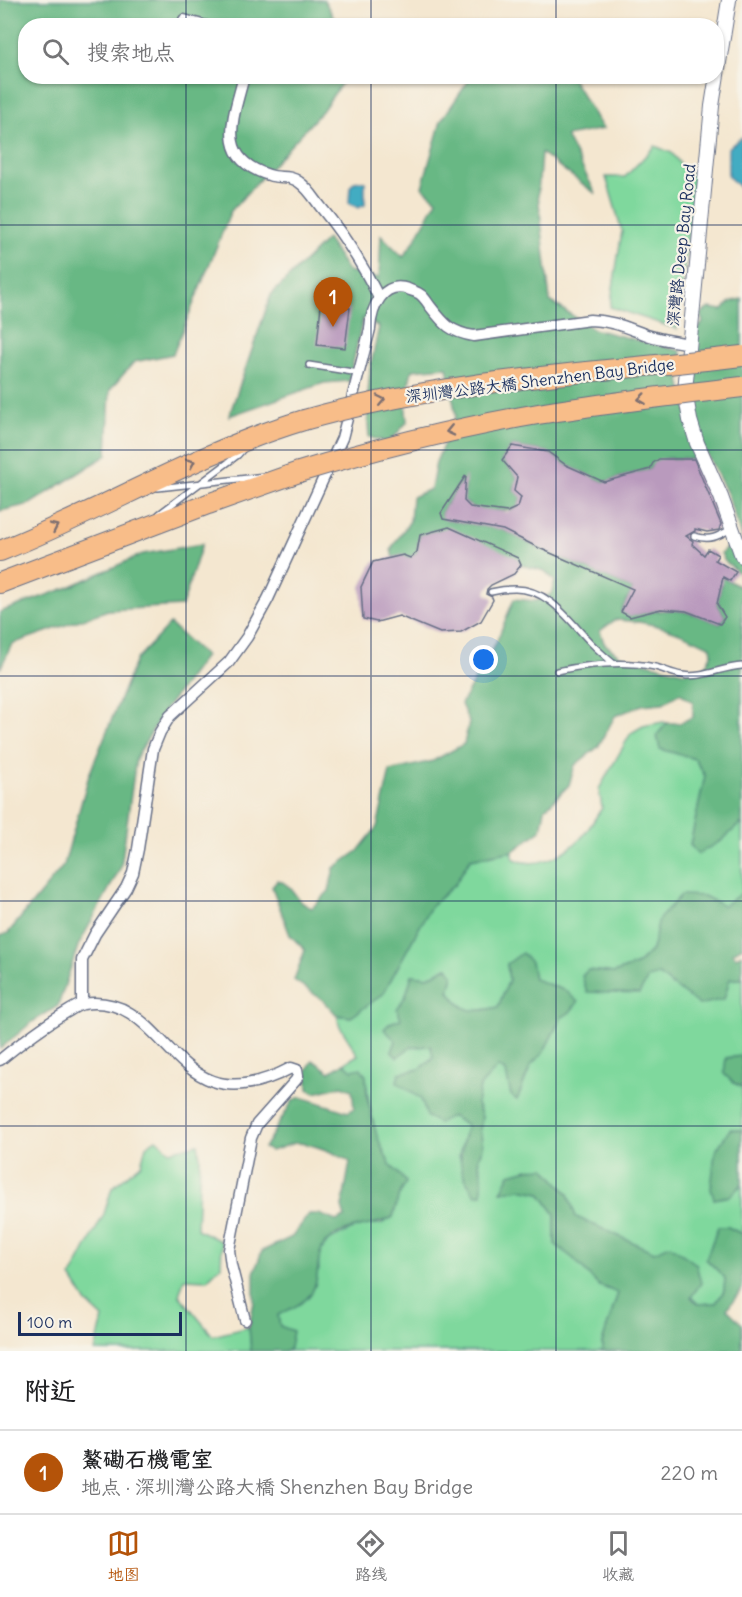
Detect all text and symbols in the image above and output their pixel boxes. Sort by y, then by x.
search box [18,18,724,84]
icon: search [39,35,72,68]
text: 搜索地点 [87,38,175,66]
street label: 深灣路 Deep Bay Road [663,163,699,327]
pin: 1 [314,278,352,327]
street label: 深圳灣公路大橋 Shenzhen Bay Bridge [405,354,675,406]
one-way arrow [638,393,647,405]
one-way arrow [376,394,386,407]
one-way arrow [445,424,455,437]
one-way arrow [185,458,196,470]
one-way arrow [48,523,59,535]
your location [469,645,498,674]
scale bar [18,1309,182,1336]
text: 100 m [27,1312,72,1332]
text: 附近 [24,1374,76,1407]
text: 鰲磡石機電室 [81,1445,213,1473]
text: 1 [40,1460,47,1485]
text: 220 m [661,1460,718,1485]
text: 地点 · 深圳灣公路大橋 Shenzhen Bay Bridge [81,1474,473,1499]
tab: 地图 [107,1527,140,1585]
tab: 路线 [354,1527,387,1585]
tab: 收藏 [602,1527,635,1585]

